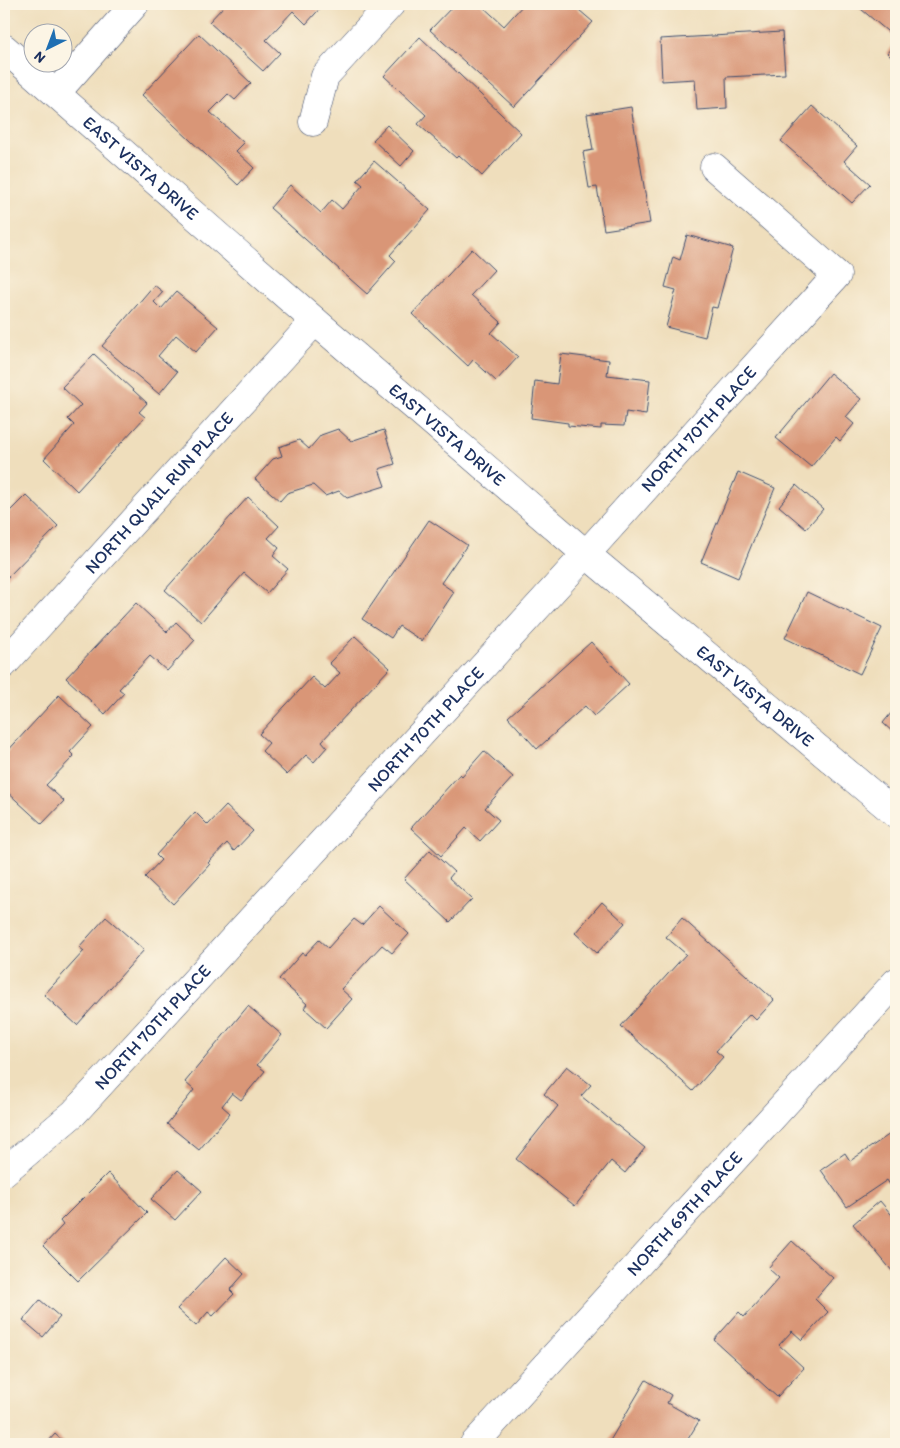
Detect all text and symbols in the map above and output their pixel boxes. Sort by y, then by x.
north arrow [22,22,72,72]
text: N [30,48,49,67]
street label: EAST VISTA DRIVE [78,111,203,225]
street label: NORTH 70TH PLACE [636,361,761,496]
street label: EAST VISTA DRIVE [384,378,510,491]
street label: NORTH QUAIL RUN PLACE [80,407,238,578]
street label: EAST VISTA DRIVE [692,640,819,752]
street label: NORTH 70TH PLACE [363,662,488,796]
street label: NORTH 70TH PLACE [90,960,216,1094]
street label: NORTH 69TH PLACE [622,1147,747,1281]

